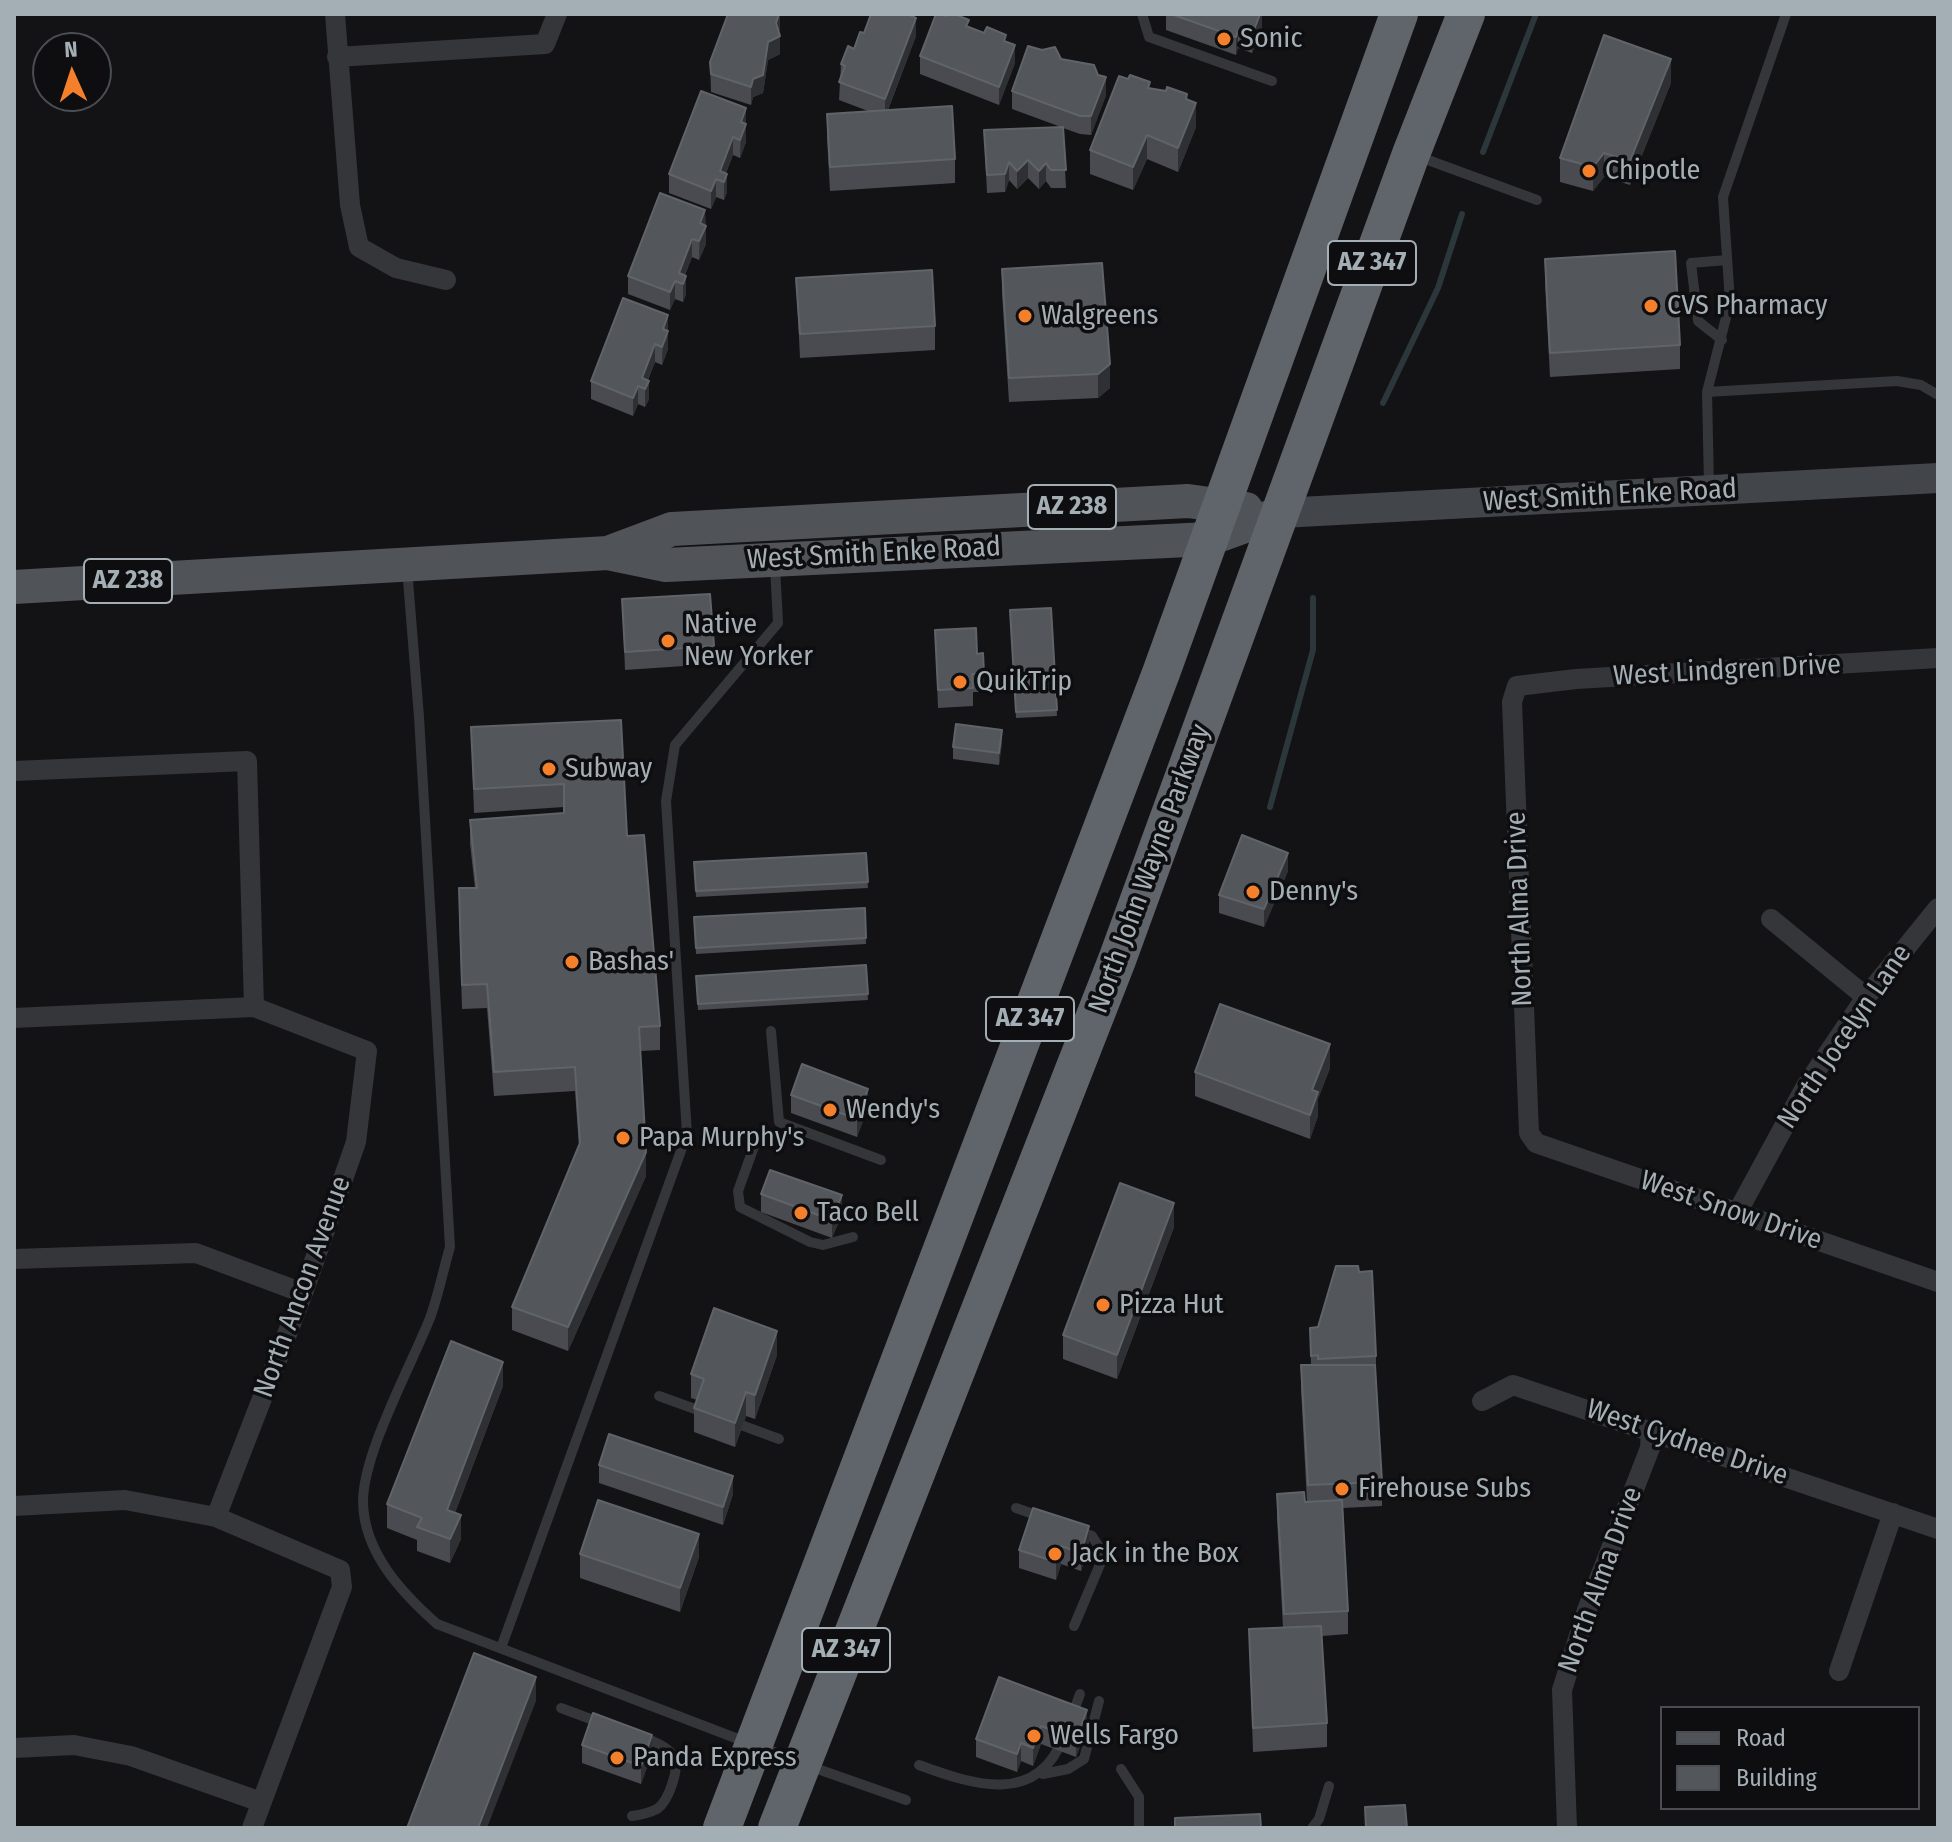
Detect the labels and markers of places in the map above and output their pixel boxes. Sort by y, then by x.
place label: Sonic [1240,22,1302,56]
marker: Sonic [1215,30,1233,48]
place label: Chipotle [1605,154,1700,188]
marker: Chipotle [1580,162,1598,180]
place label: CVS Pharmacy [1667,289,1828,323]
marker: CVS Pharmacy [1642,297,1660,315]
place label: Walgreens [1041,299,1158,333]
marker: Walgreens [1016,307,1034,325]
place label: Native New Yorker [684,608,813,674]
marker: Native New Yorker [659,632,677,650]
place label: QuikTrip [976,665,1072,699]
marker: QuikTrip [951,673,969,691]
place label: Subway [565,752,652,786]
marker: Subway [540,760,558,778]
place label: Denny's [1269,875,1358,909]
marker: Denny's [1244,883,1262,901]
place label: Bashas' [588,945,674,979]
marker: Bashas' [563,953,581,971]
place label: Wendy's [846,1093,940,1127]
marker: Wendy's [821,1101,839,1119]
place label: Papa Murphy's [639,1121,804,1155]
marker: Papa Murphy's [614,1129,632,1147]
place label: Taco Bell [817,1196,919,1230]
marker: Taco Bell [792,1204,810,1222]
place label: Pizza Hut [1119,1288,1224,1322]
marker: Pizza Hut [1094,1296,1112,1314]
place label: Firehouse Subs [1358,1472,1531,1506]
marker: Firehouse Subs [1333,1480,1351,1498]
place label: Jack in the Box [1071,1537,1239,1571]
marker: Jack in the Box [1046,1545,1064,1563]
place label: Wells Fargo [1050,1719,1179,1753]
marker: Wells Fargo [1025,1727,1043,1745]
place label: Panda Express [633,1741,797,1775]
marker: Panda Express [608,1749,626,1767]

